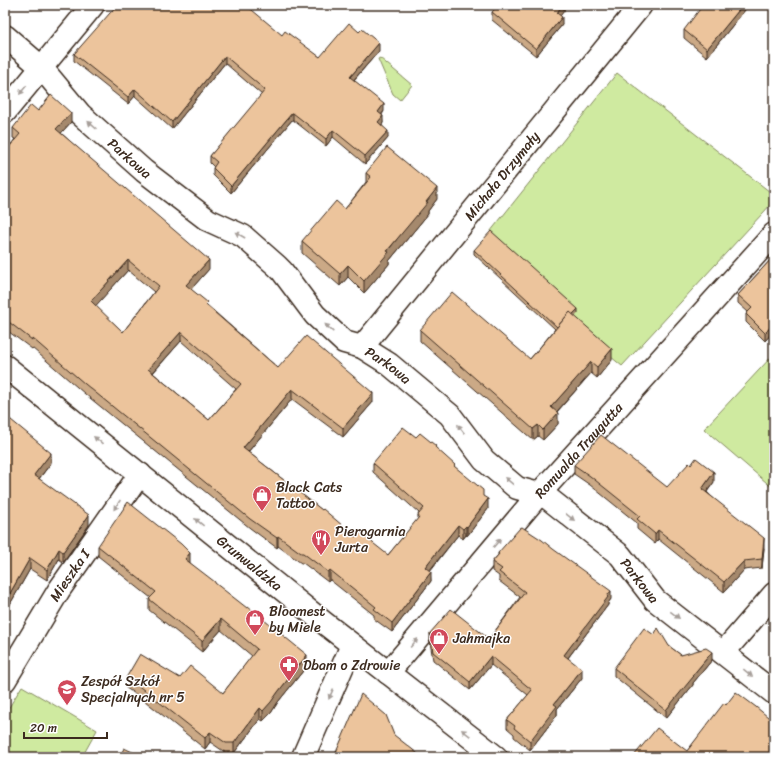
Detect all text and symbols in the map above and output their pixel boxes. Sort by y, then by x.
one-way arrow [19,84,27,95]
one-way arrow [87,120,97,129]
street label: Michała Drzymały [457,125,546,226]
street label: Parkowa [102,131,157,185]
one-way arrow [234,231,246,238]
one-way arrow [325,324,334,333]
street label: Parkowa [360,339,417,390]
street label: Romualda Traugutta [528,396,630,504]
one-way arrow [457,424,465,434]
one-way arrow [92,436,103,445]
place label: Black Cats Tattoo [276,475,343,516]
one-way arrow [504,477,515,486]
shop icon: Black Cats Tattoo [251,484,273,512]
one-way arrow [113,500,121,510]
one-way arrow [565,512,576,521]
one-way arrow [194,517,205,526]
place label: Pierogarnia Jurta [334,519,406,560]
street label: Grunwaldzka [211,528,288,597]
restaurant icon: Pierogarnia Jurta [310,528,332,556]
one-way arrow [493,538,502,549]
street label: Mieszka I [42,543,97,606]
street label: Parkowa [614,552,666,609]
place label: Bloomest by Miele [269,599,325,640]
shop icon: Bloomest by Miele [244,608,266,636]
one-way arrow [669,610,680,619]
place label: Jahmajka [452,626,510,651]
shop icon: Jahmajka [428,627,450,655]
one-way arrow [409,638,418,648]
place label: Dbam o Zdrowie [303,653,400,678]
pharmacy icon: Dbam o Zdrowie [278,654,300,682]
place label: Zespół Szkół Specjalnych nr 5 [81,669,185,710]
one-way arrow [743,669,754,677]
school or university icon: Zespół Szkół Specjalnych nr 5 [56,678,78,706]
one-way arrow [328,688,334,699]
scale bar [24,714,107,740]
text: 20 m [30,717,57,739]
one-way arrow [460,729,471,737]

